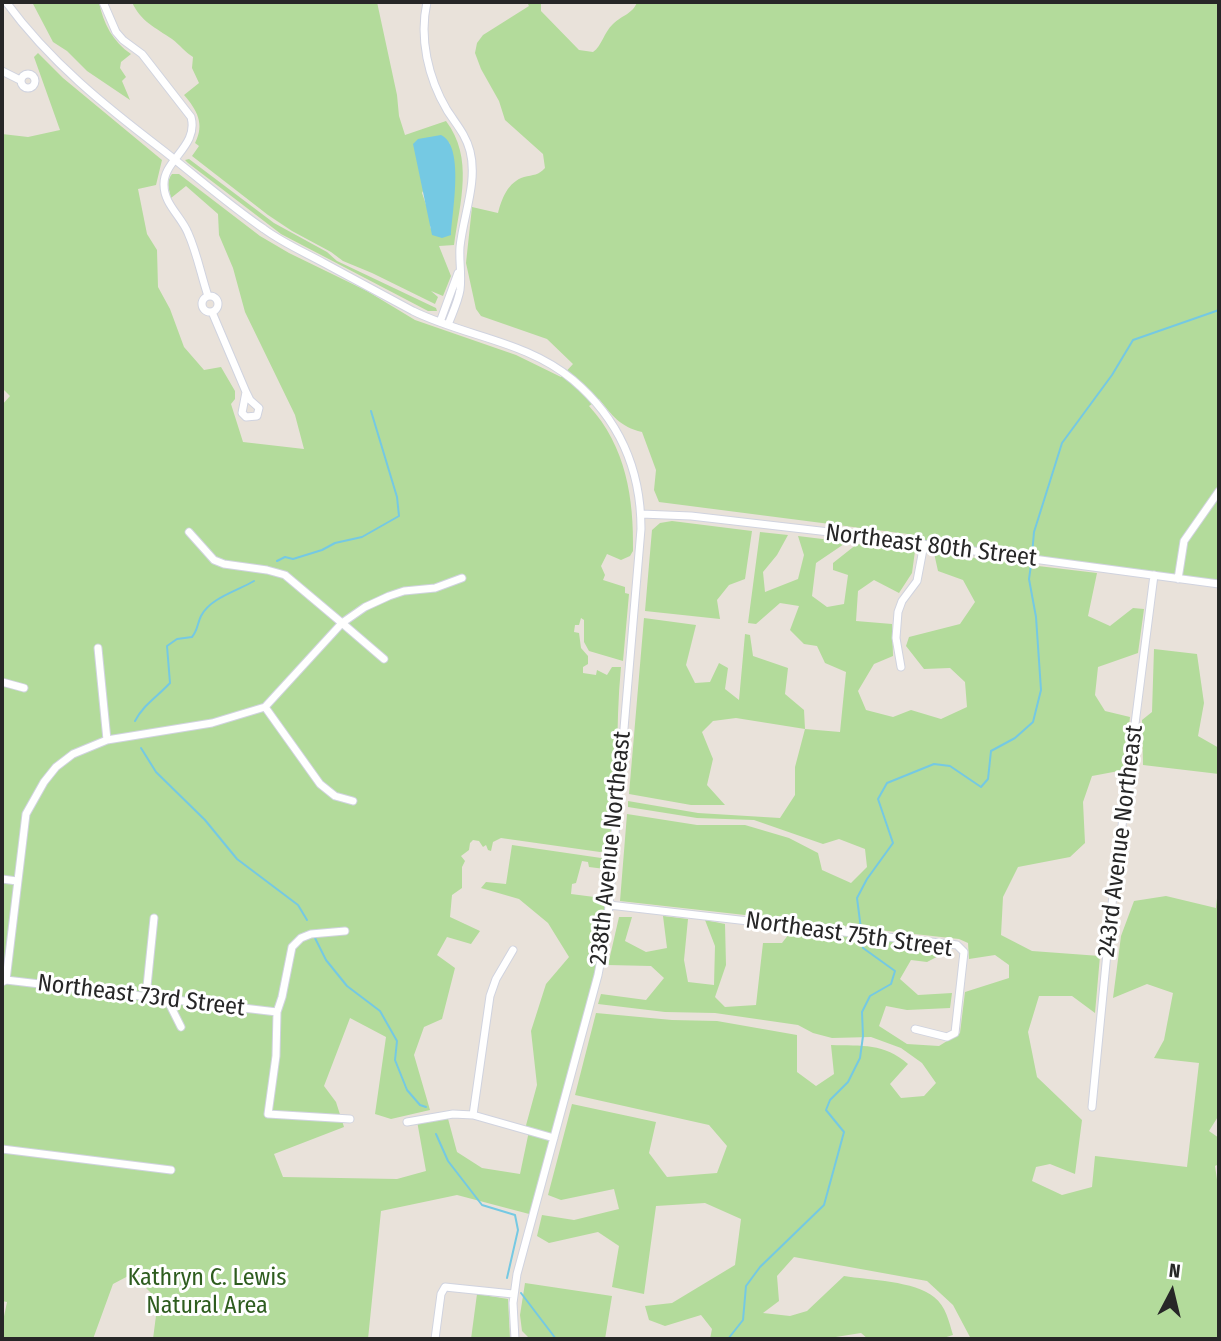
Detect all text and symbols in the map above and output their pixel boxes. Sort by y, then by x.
street label: Northeast 80th Street [824,519,1038,573]
street label: 243rd Avenue Northeast [1092,723,1150,959]
street label: 238th Avenue Northeast [584,730,638,966]
street label: Northeast 75th Street [744,906,954,964]
street label: Northeast 73rd Street [36,969,246,1023]
north arrow [1137,1257,1207,1327]
text: N [1168,1259,1182,1283]
park label: Kathryn C. Lewis Natural Area [127,1264,287,1320]

